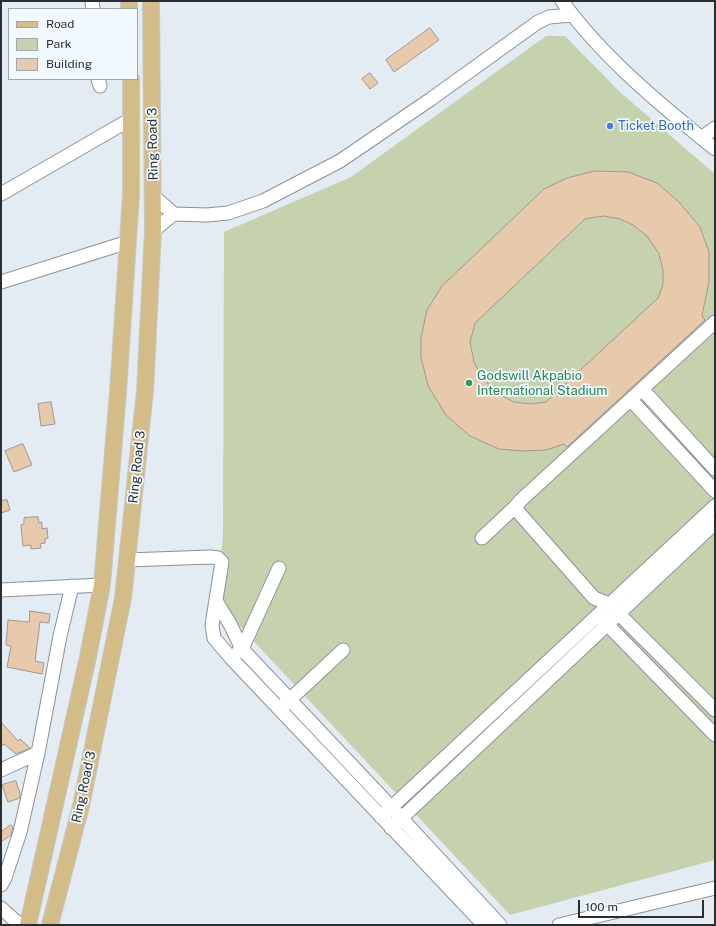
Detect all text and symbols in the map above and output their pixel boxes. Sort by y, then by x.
legend [8,8,138,80]
text: Road [46,17,74,31]
text: Park [46,37,72,51]
text: Building [46,57,92,71]
street label: Ring Road 3 [145,107,161,181]
place label: Ticket Booth [618,118,694,134]
marker: Ticket Booth [605,121,615,131]
place label: Godswill Akpabio International Stadium [477,368,608,399]
marker: Godswill Akpabio International Stadium [464,378,474,388]
street label: Ring Road 3 [125,430,149,504]
street label: Ring Road 3 [69,750,99,824]
scale bar [580,892,706,918]
text: 100 m [585,900,618,914]

